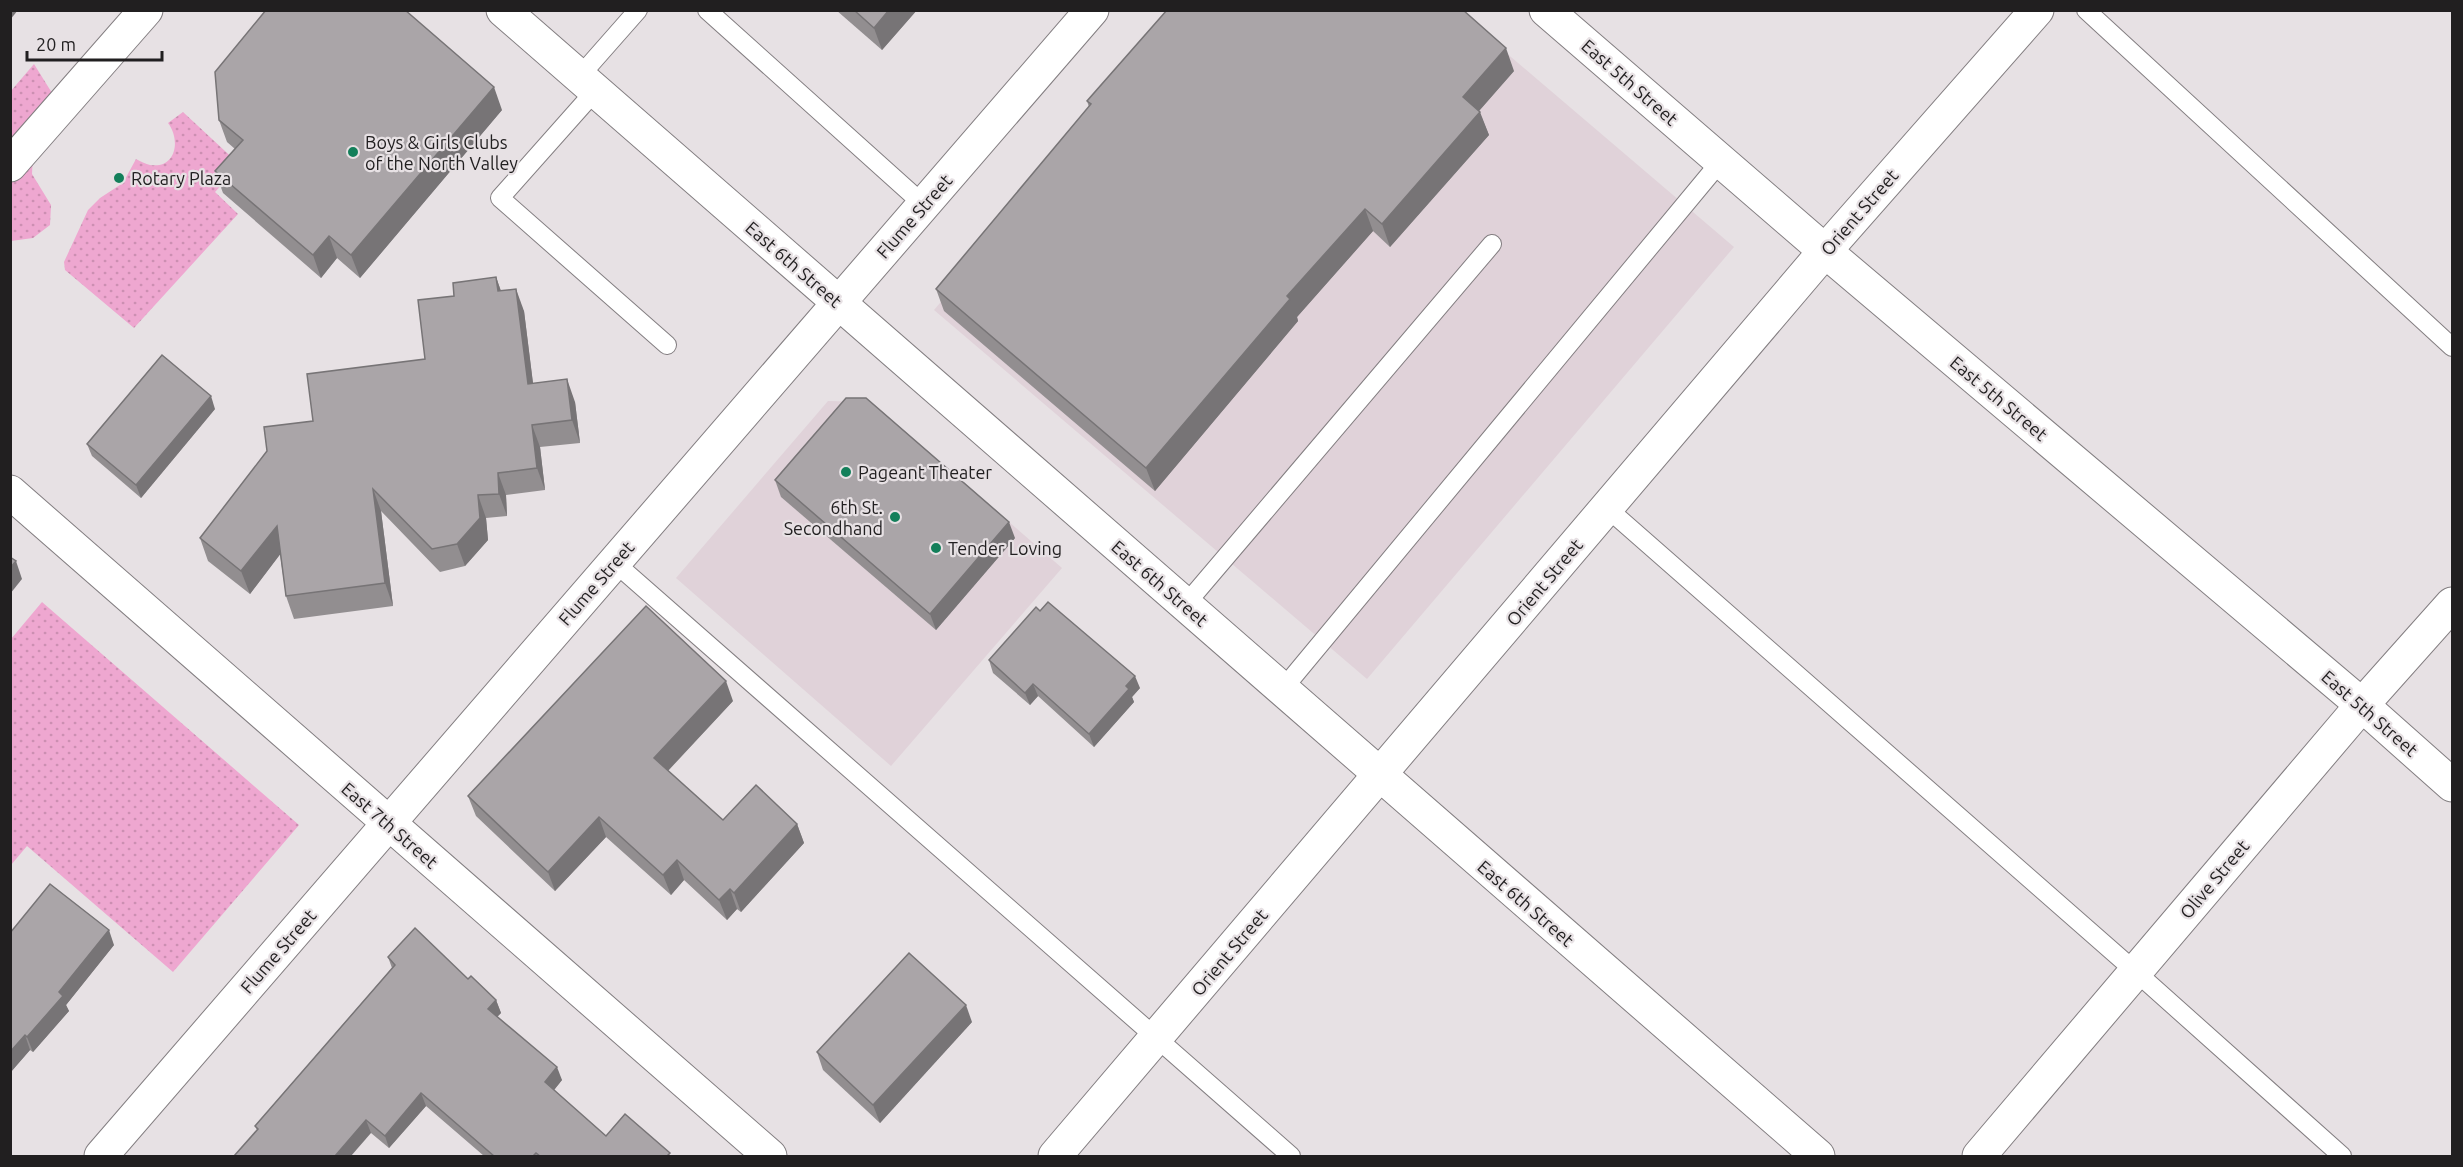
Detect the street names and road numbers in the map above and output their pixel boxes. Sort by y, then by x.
street label: East 5th Street [1578,35,1682,129]
street label: Orient Street [1816,165,1902,259]
street label: Flume Street [872,170,956,262]
street label: East 6th Street [742,217,846,311]
street label: East 5th Street [1947,352,2051,444]
street label: Orient Street [1502,535,1586,629]
street label: East 6th Street [1108,536,1212,630]
street label: Flume Street [554,537,638,629]
street label: East 5th Street [2318,666,2422,760]
street label: East 7th Street [338,778,442,872]
street label: Olive Street [2175,836,2253,922]
street label: East 6th Street [1474,856,1578,950]
street label: Flume Street [236,905,320,997]
street label: Orient Street [1187,905,1271,999]

